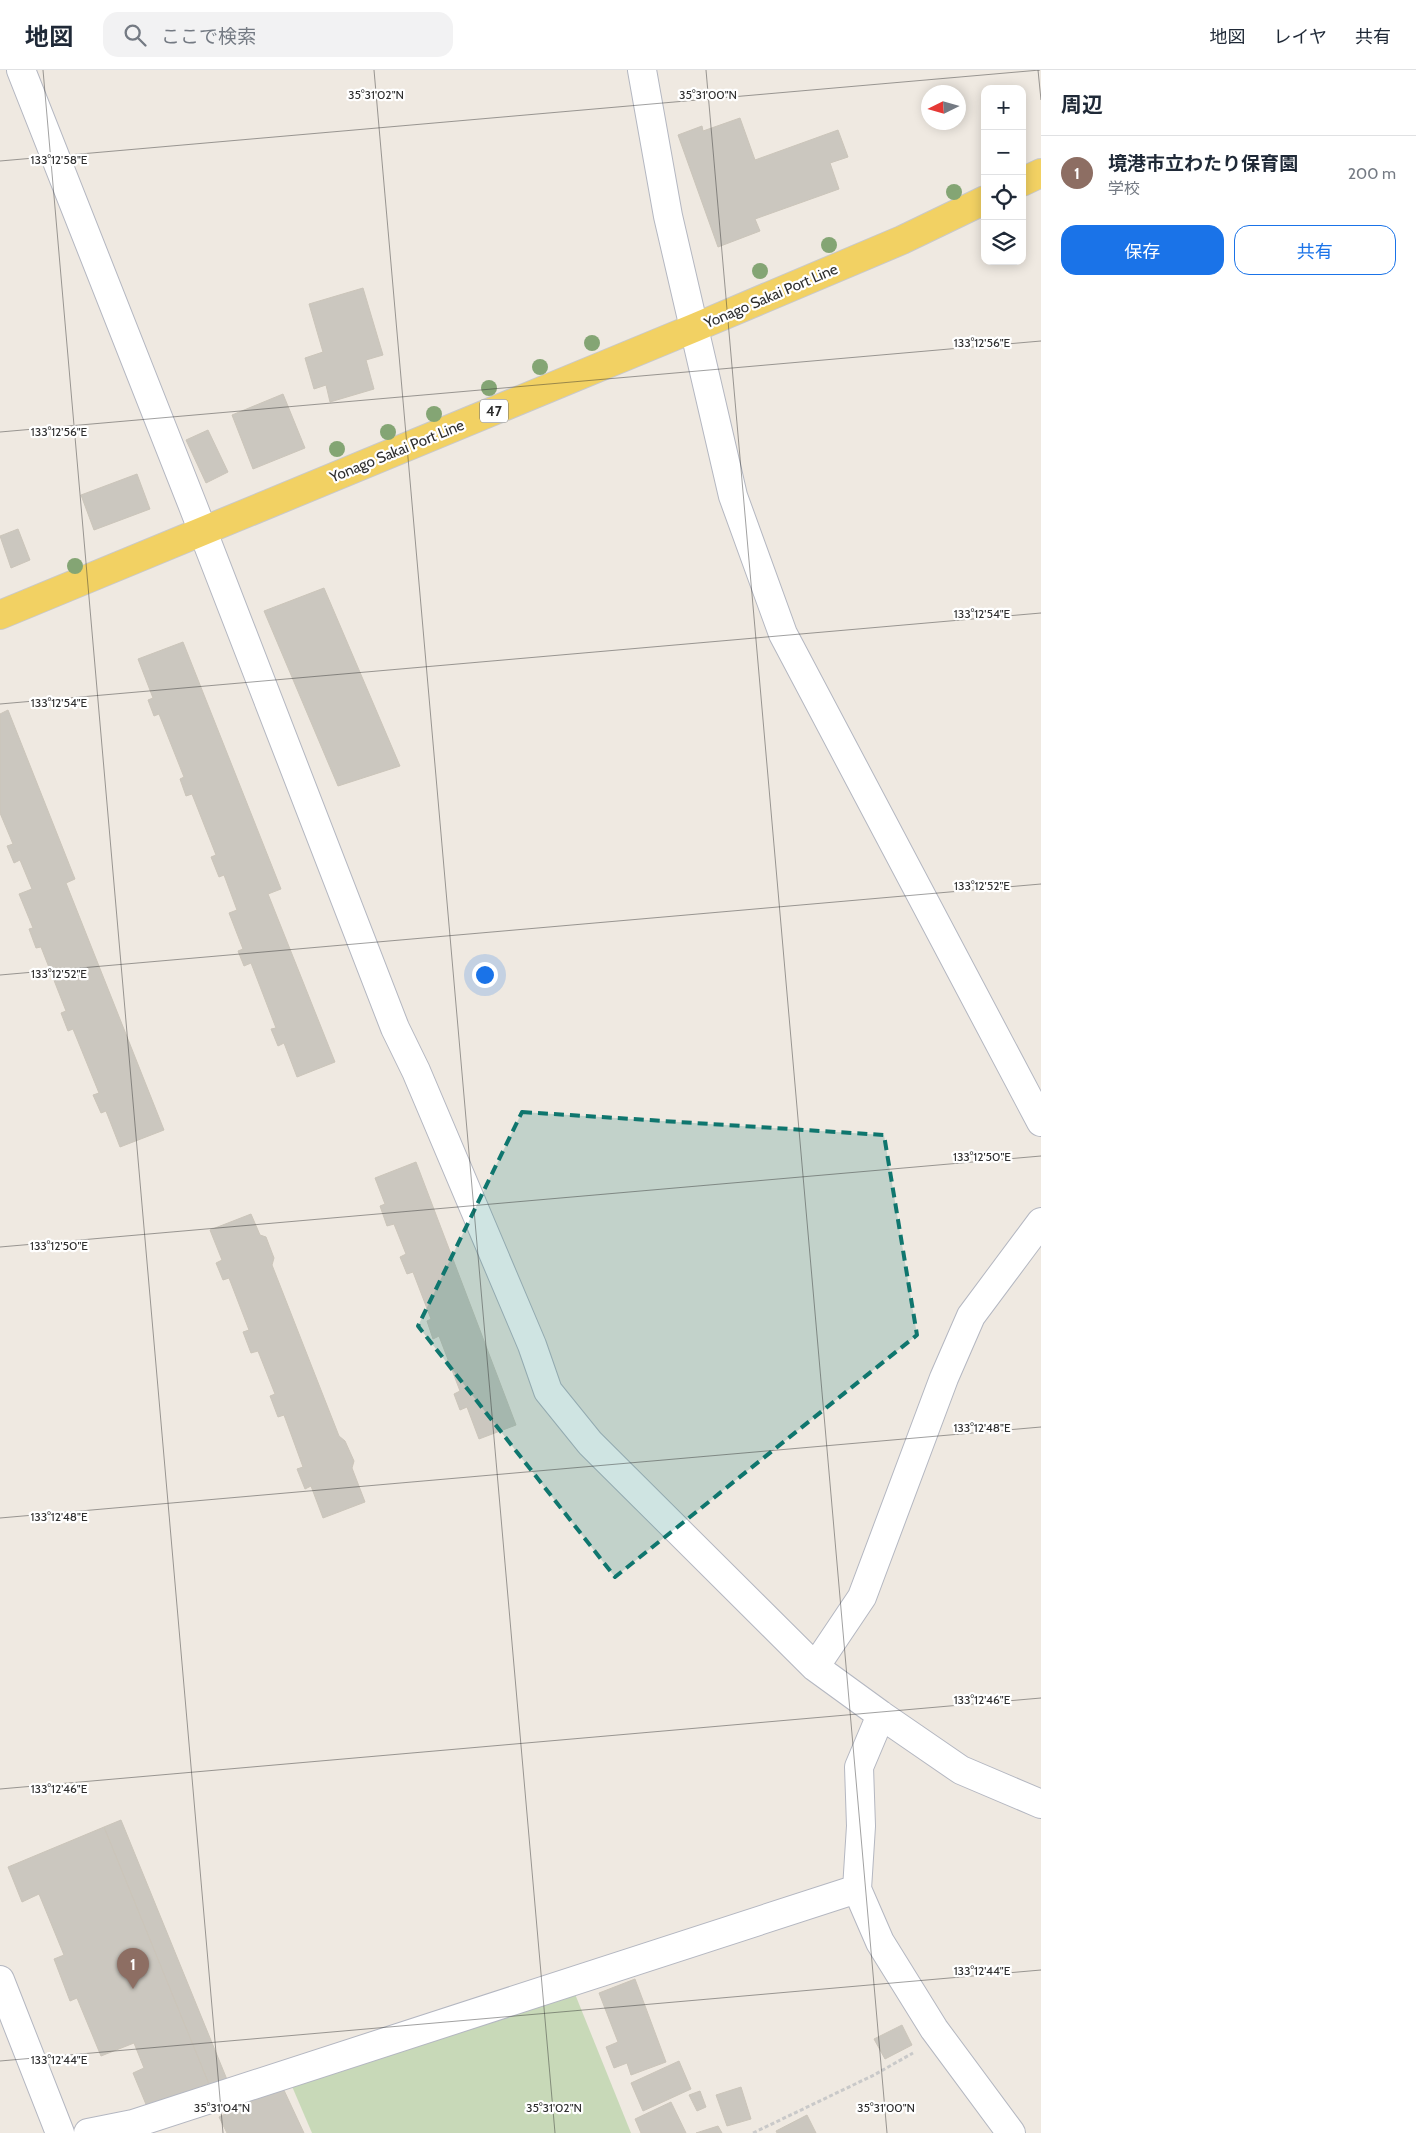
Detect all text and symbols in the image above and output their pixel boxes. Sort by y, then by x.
search box [103,12,453,57]
icon: search [121,21,149,49]
text: 地図 [25,22,73,51]
text: ここで検索 [161,25,256,48]
text: 地図 [1210,26,1246,48]
text: レイヤ [1274,26,1327,48]
text: 共有 [1355,26,1391,48]
north arrow [921,85,966,130]
map controls [981,85,1026,265]
button: + [981,85,1026,130]
text: 35°31'02"N [348,87,404,102]
text: 35°31'00"N [679,87,737,102]
text: 周辺 [1061,92,1103,117]
button: − [981,130,1026,175]
text: 133°12'58"E [31,152,88,167]
text: 境港市立わたり保育園 [1108,152,1298,175]
text: 1 [1074,164,1080,183]
text: 200 m [1348,164,1396,183]
button: locate [981,175,1026,220]
text: 学校 [1108,179,1140,198]
button: layers [981,220,1026,265]
button: 保存 [1061,225,1224,275]
button: 共有 [1234,225,1396,275]
street label: Yonago Sakai Port Line [701,260,841,333]
text: 133°12'56"E [954,335,1011,350]
road number: 47 [480,400,508,422]
street label: Yonago Sakai Port Line [326,416,467,487]
text: 133°12'56"E [31,424,88,439]
text: 133°12'54"E [954,606,1011,621]
text: 133°12'54"E [31,695,88,710]
text: 133°12'52"E [954,878,1010,893]
your location [472,962,498,988]
text: 133°12'52"E [31,966,87,981]
text: 133°12'50"E [953,1149,1011,1164]
text: 133°12'50"E [30,1238,88,1253]
text: 133°12'48"E [953,1420,1011,1435]
text: 133°12'48"E [30,1509,88,1524]
text: 133°12'46"E [954,1692,1011,1707]
text: 133°12'46"E [31,1781,88,1796]
pin: 1 [117,1948,149,1989]
text: 133°12'44"E [954,1963,1011,1978]
text: 133°12'44"E [31,2052,88,2067]
text: 35°31'04"N [194,2100,250,2115]
text: 35°31'02"N [526,2100,582,2115]
text: 35°31'00"N [857,2100,915,2115]

